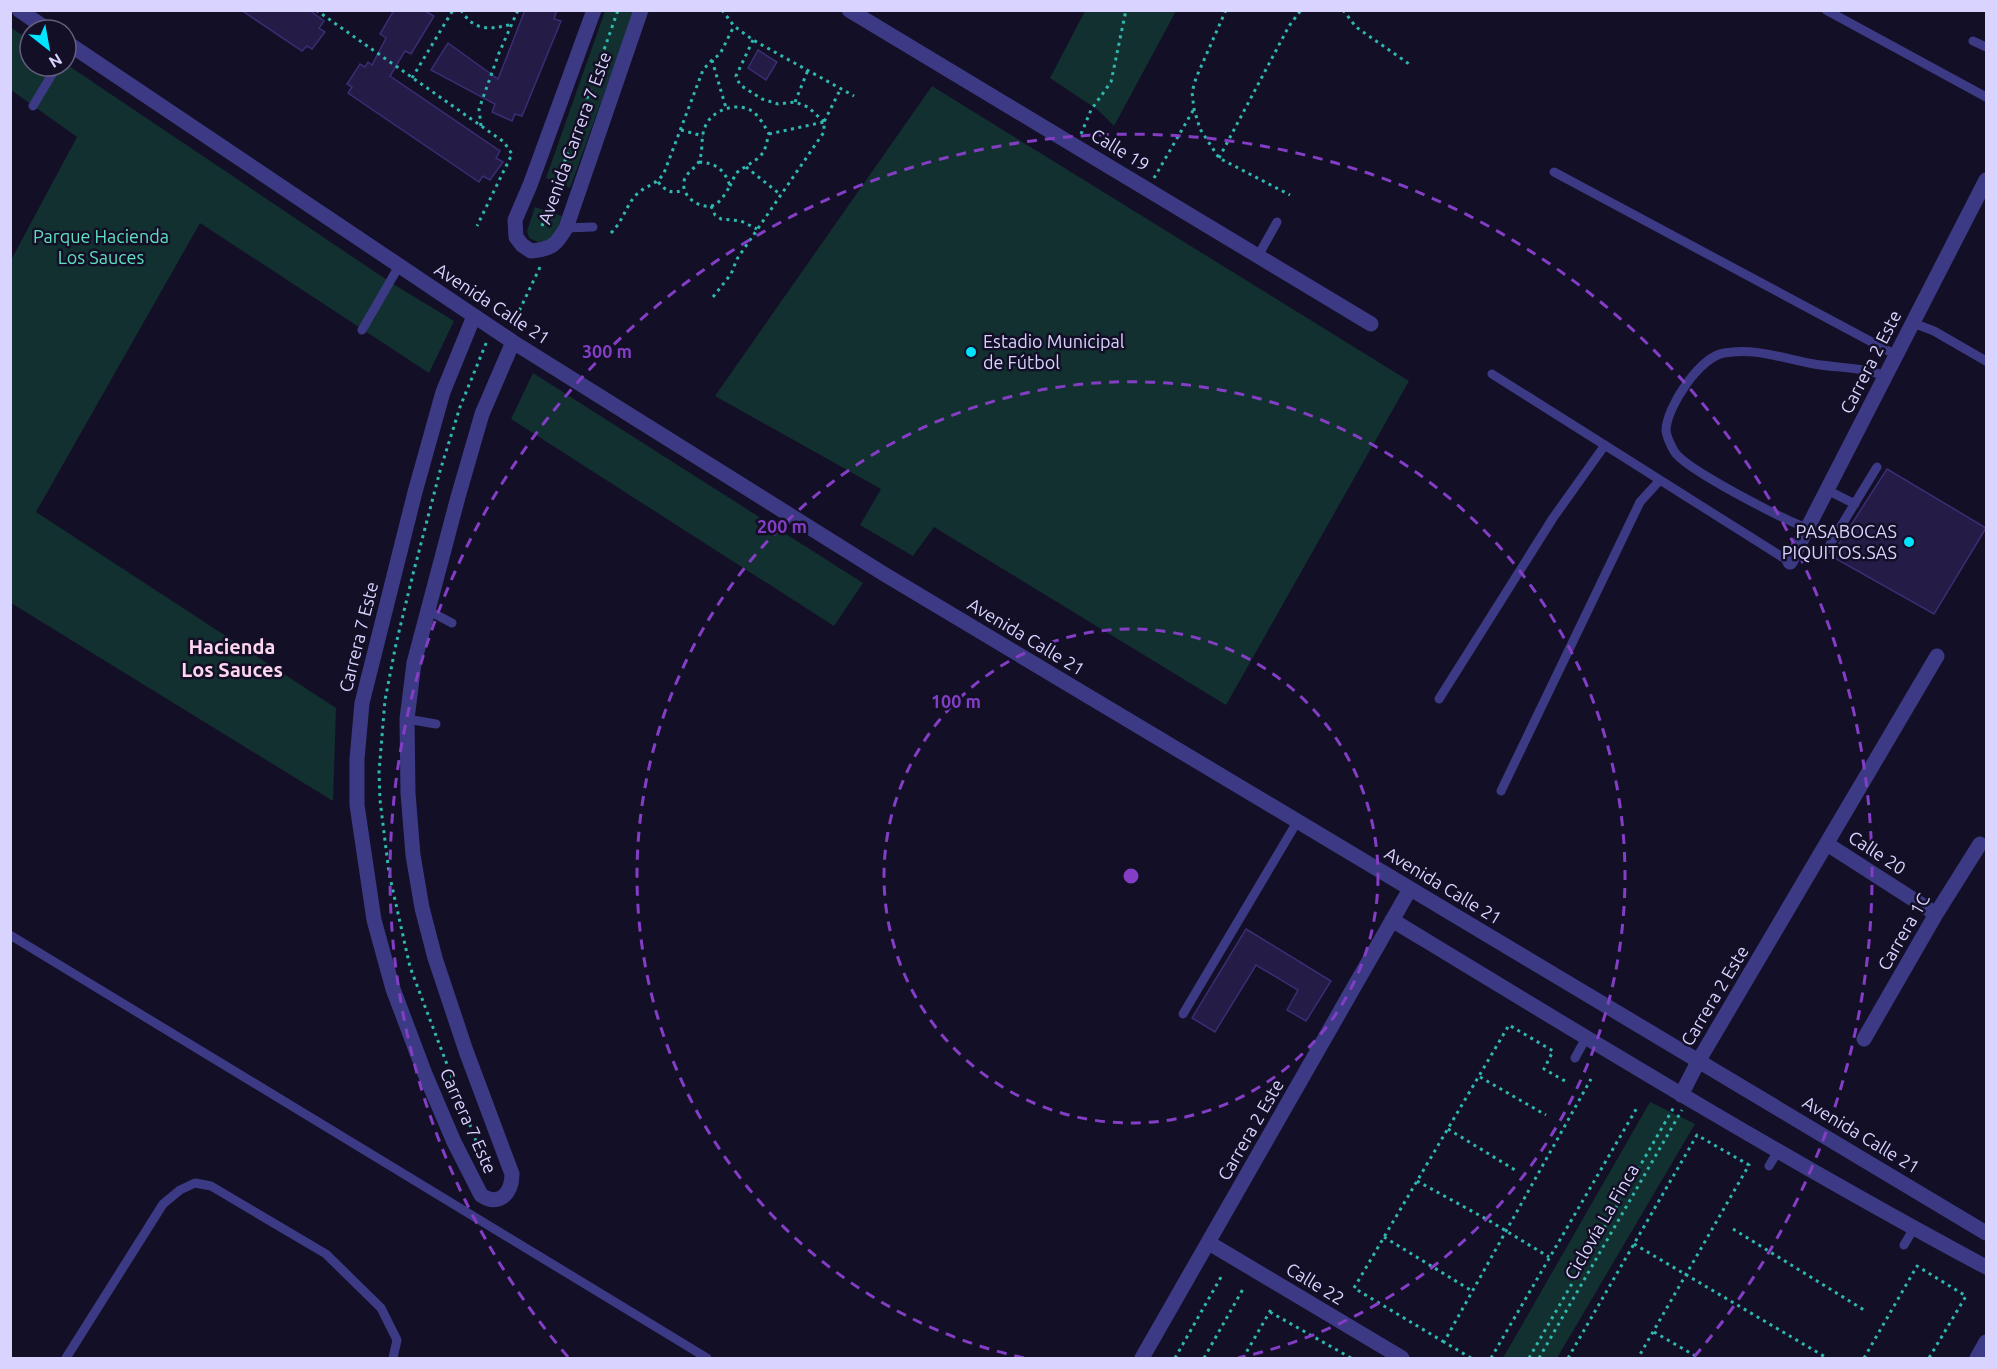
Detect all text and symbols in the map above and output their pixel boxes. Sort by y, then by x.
north arrow [18,18,78,78]
street label: Avenida Carrera 7 Este [534,49,615,227]
text: N [46,50,65,72]
street label: Calle 19 [1088,124,1153,174]
park label: Parque Hacienda Los Sauces [33,226,169,267]
street label: Avenida Calle 21 [431,259,554,348]
street label: Carrera 2 Este [1836,307,1905,417]
place label: Estadio Municipal de Fútbol [983,331,1125,372]
text: 300 m [582,341,632,361]
marker: Estadio Municipal de Fútbol [964,345,978,359]
text: 200 m [757,516,807,536]
place label: PASABOCAS PIQUITOS.SAS [1782,521,1897,563]
marker: PASABOCAS PIQUITOS.SAS [1902,535,1916,549]
street label: Carrera 7 Este [335,579,381,694]
street label: Avenida Calle 21 [964,593,1089,679]
district label: Hacienda Los Sauces [181,635,283,681]
text: 100 m [931,691,981,711]
street label: Calle 20 [1845,826,1910,878]
street label: Avenida Calle 21 [1381,842,1506,928]
centre of rings [1121,866,1141,886]
street label: Carrera 1C [1873,890,1933,973]
street label: Carrera 2 Este [1676,942,1752,1049]
street label: Carrera 7 Este [437,1065,501,1176]
street label: Carrera 2 Este [1213,1075,1287,1184]
street label: Avenida Calle 21 [1799,1091,1924,1177]
street label: Ciclovía La Finca [1560,1160,1642,1283]
street label: Calle 22 [1283,1258,1348,1308]

